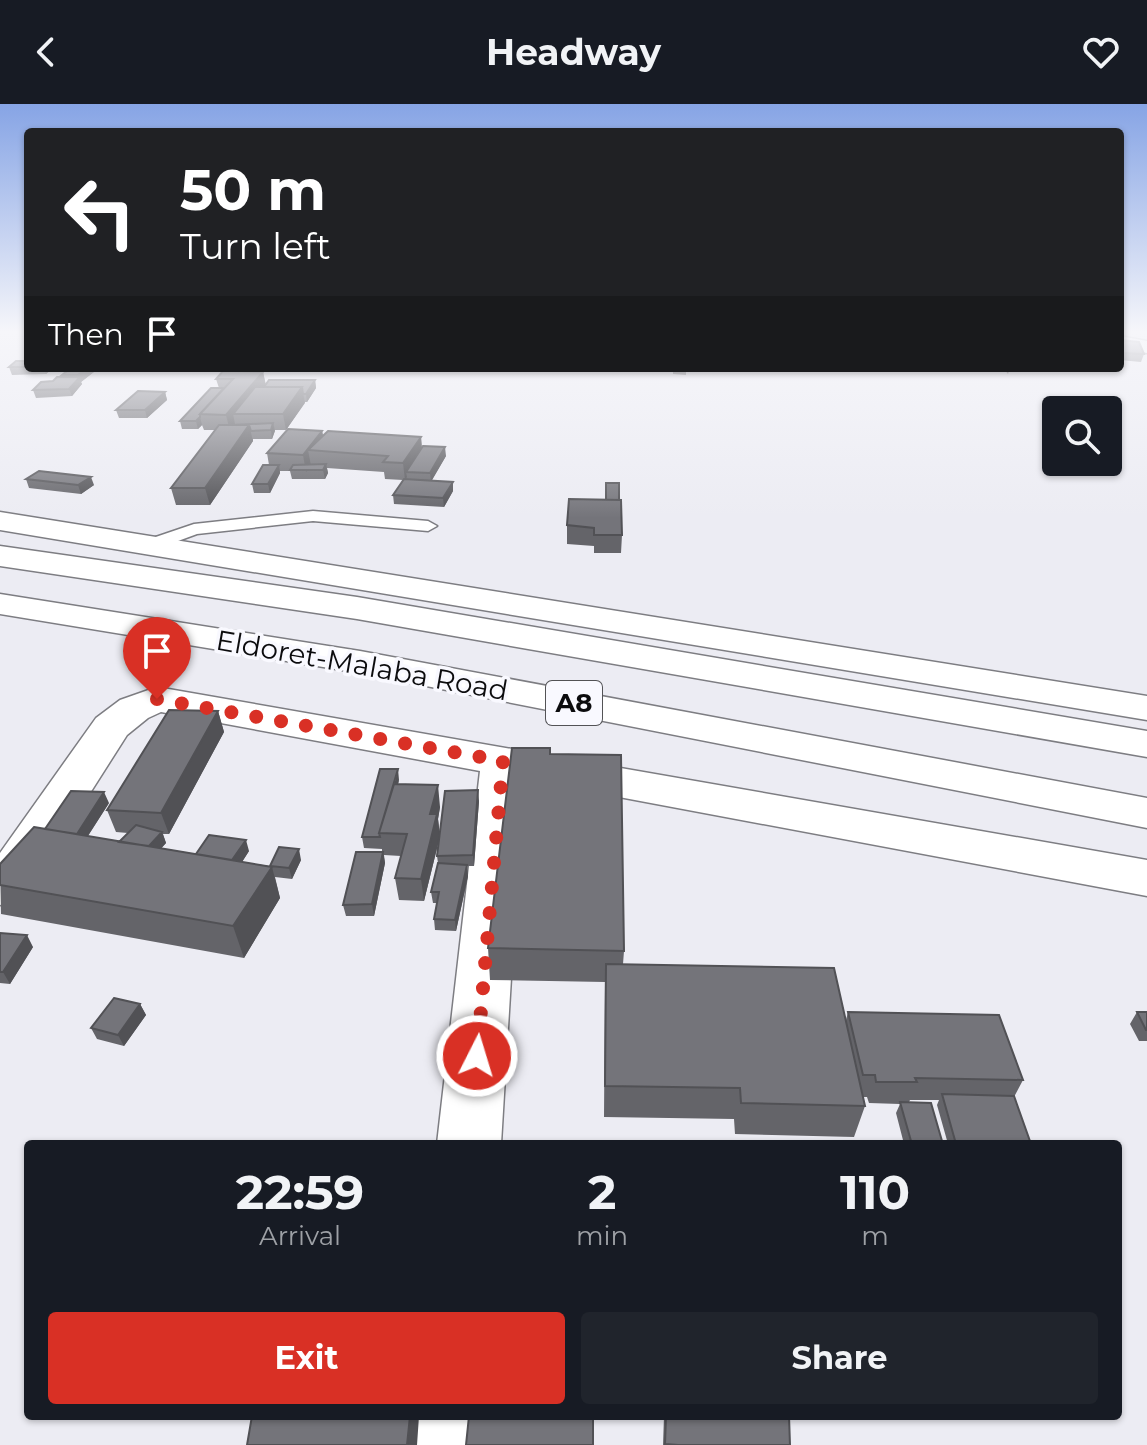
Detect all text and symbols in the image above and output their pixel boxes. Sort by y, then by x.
icon: back [24,30,68,74]
text: Headway [486,30,661,74]
icon: heart [1079,30,1123,74]
text: 50 m [180,156,326,224]
icon: left [48,160,152,264]
text: Turn left [180,224,331,268]
icon: arrive [140,312,184,356]
text: Then [48,316,124,353]
map controls [1042,396,1122,476]
button: search [1042,396,1122,476]
pin [123,617,191,699]
street label: Eldoret-Malaba Road [213,623,511,707]
icon: arrive [135,629,179,673]
road number: A8 [546,681,602,725]
position arrow [435,1014,519,1098]
text: 22:59 [236,1163,364,1221]
text: 2 [588,1163,616,1221]
text: 110 [840,1163,910,1221]
text: Arrival [259,1220,341,1252]
text: min [576,1220,628,1252]
text: m [861,1220,889,1252]
button: Exit [48,1312,565,1404]
button: Share [581,1312,1098,1404]

